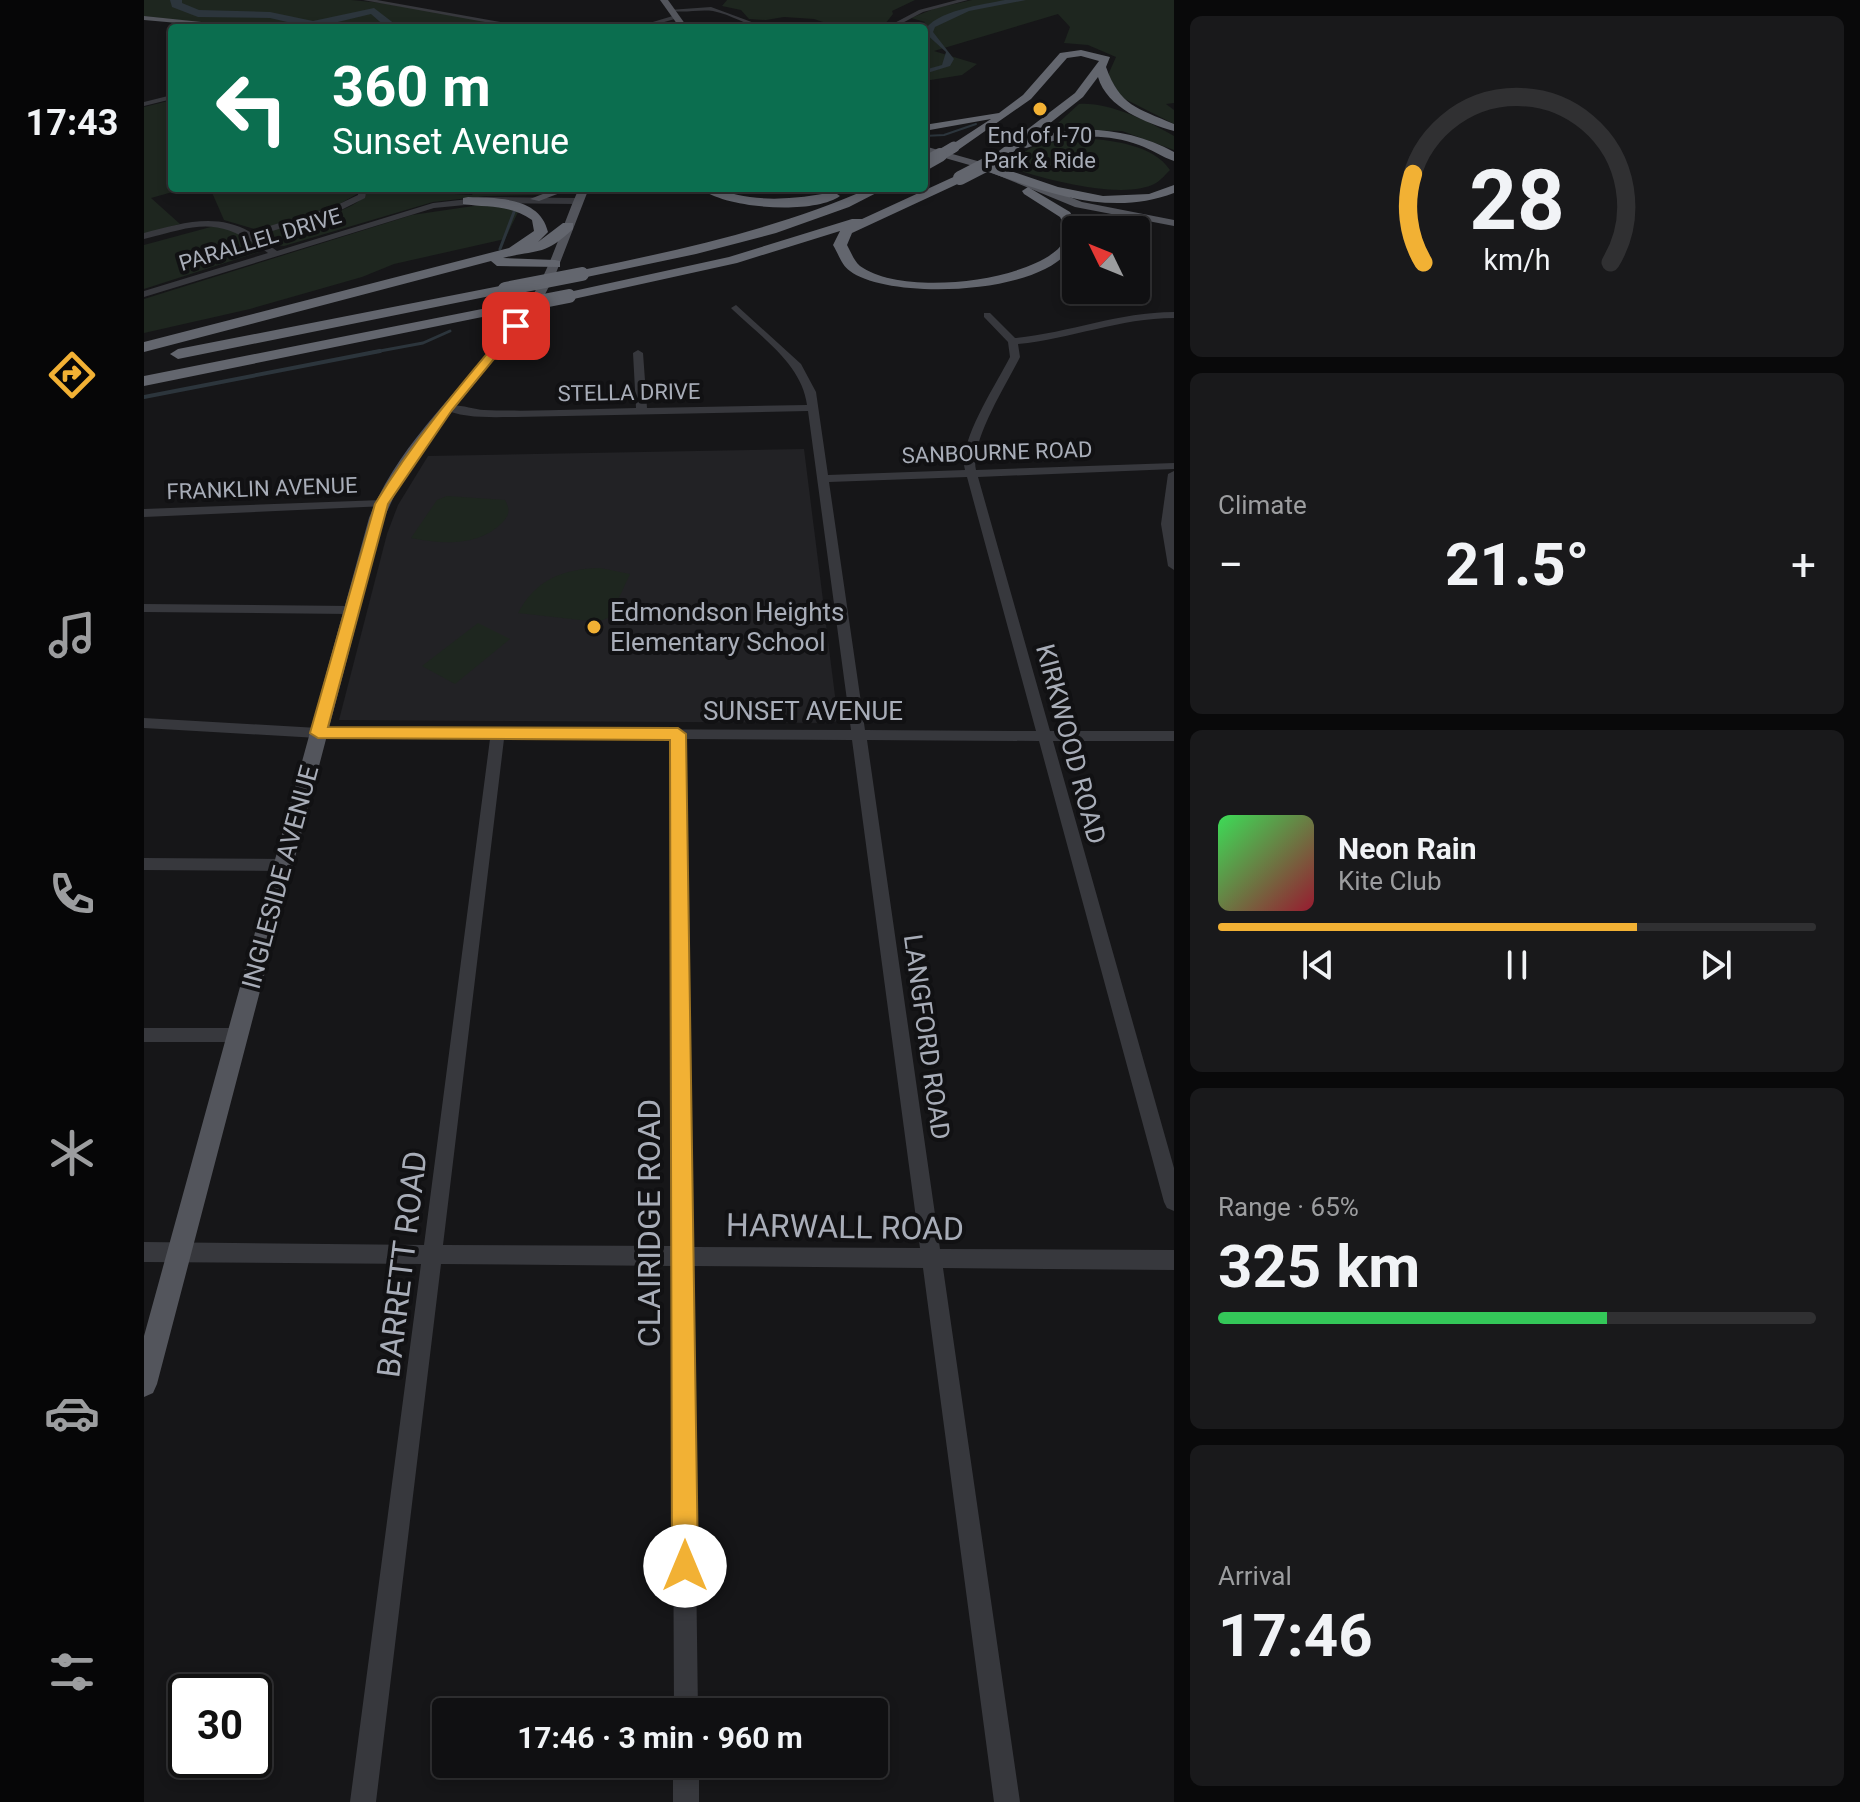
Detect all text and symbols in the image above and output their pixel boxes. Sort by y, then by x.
text: 360 m [332,54,491,120]
icon: left [200,56,304,160]
marker: End of I-70 Park & Ride [1031,100,1049,118]
text: 17:43 [26,102,118,144]
text: Sunset Avenue [332,121,569,163]
place label: End of I-70 Park & Ride [984,123,1096,173]
text: 28 [1469,151,1565,248]
street label: PARALLEL DRIVE [176,203,344,276]
north arrow [1062,216,1150,304]
map controls [1062,216,1150,304]
text: km/h [1483,243,1551,277]
pin [482,292,550,360]
icon: arrive [494,304,538,348]
icon: directions [44,347,100,403]
street label: STELLA DRIVE [557,379,701,406]
street label: SANBOURNE ROAD [901,437,1093,468]
street label: FRANKLIN AVENUE [166,473,358,504]
text: Climate [1218,490,1307,520]
text: 21.5° [1445,529,1589,600]
text: − [1218,539,1243,591]
text: + [1791,539,1816,591]
place label: Edmondson Heights Elementary School [610,597,844,657]
icon: music [44,607,100,663]
marker: Edmondson Heights Elementary School [585,618,603,636]
street label: KIRKWOOD ROAD [1030,641,1112,847]
street label: SUNSET AVENUE [703,696,903,726]
street label: INGLESIDE AVENUE [236,762,324,992]
text: Neon Rain [1338,831,1477,866]
icon: phone [44,866,100,922]
text: Kite Club [1338,866,1442,896]
street label: LANGFORD ROAD [898,932,956,1142]
icon: previous [1296,943,1340,987]
icon: pause [1495,943,1539,987]
icon: next [1694,943,1738,987]
street label: CLAIRIDGE ROAD [630,1099,668,1347]
icon: climate [44,1125,100,1181]
street label: BARRETT ROAD [369,1149,435,1379]
text: Range · 65% [1218,1192,1359,1222]
street label: HARWALL ROAD [726,1206,964,1248]
text: 325 km [1218,1231,1420,1302]
icon: car [44,1385,100,1441]
position arrow [643,1524,727,1608]
text: Arrival [1218,1561,1292,1591]
text: 17:46 [1218,1600,1373,1671]
icon: filters [44,1644,100,1700]
speed limit sign: 30 [168,1674,272,1778]
text: 17:46 · 3 min · 960 m [517,1720,803,1755]

